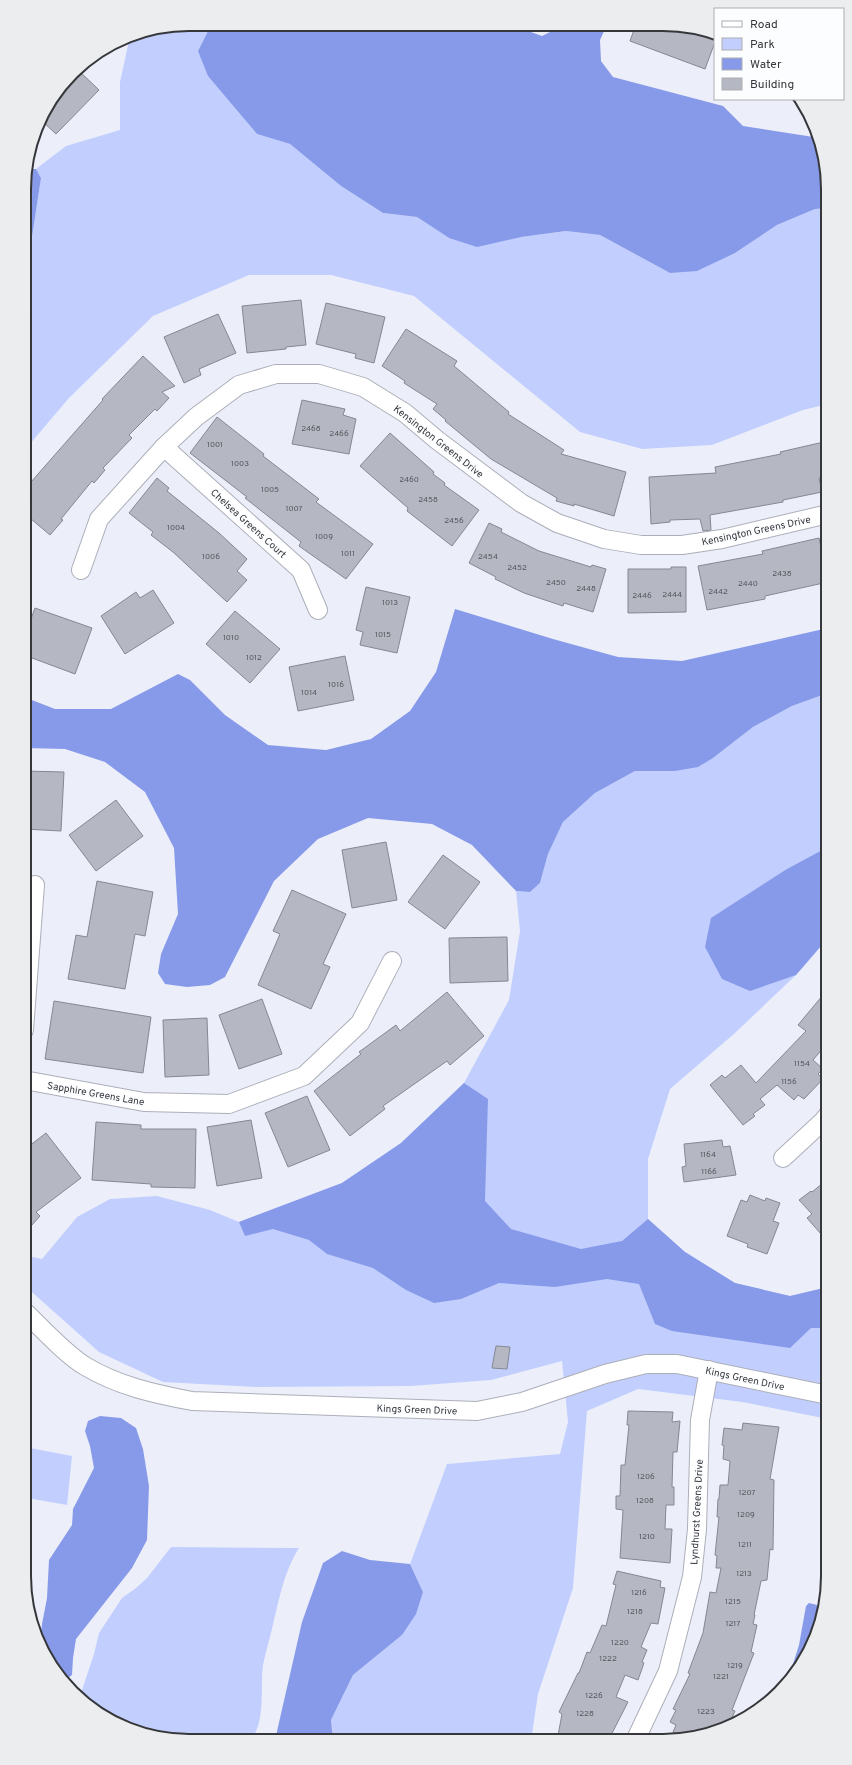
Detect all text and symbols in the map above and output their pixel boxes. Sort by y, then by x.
legend [714,8,844,100]
text: Road [750,17,778,33]
text: Park [750,37,775,53]
text: Water [750,57,782,73]
text: Building [750,77,794,93]
street label: Kensington Greens Drive [390,403,486,482]
house number: 2468 [301,424,321,434]
house number: 2466 [329,429,349,439]
house number: 1001 [207,440,223,450]
house number: 1003 [231,459,249,469]
house number: 2460 [399,475,419,485]
house number: 1005 [261,485,279,495]
street label: Chelsea Greens Court [207,487,289,562]
house number: 2458 [418,495,438,505]
house number: 1007 [285,504,303,514]
street label: Kensington Greens Drive [701,514,812,549]
house number: 2456 [444,516,464,526]
house number: 1004 [167,523,185,533]
house number: 1009 [315,532,333,542]
house number: 1011 [341,549,355,559]
house number: 1006 [202,552,220,562]
house number: 2454 [478,552,498,562]
house number: 2452 [507,563,527,573]
house number: 2438 [772,569,792,579]
house number: 2450 [546,578,566,588]
house number: 2440 [738,579,758,589]
house number: 2448 [576,584,596,594]
house number: 2442 [708,587,728,597]
house number: 2444 [662,590,682,600]
house number: 2446 [632,591,652,601]
house number: 1013 [382,598,398,608]
house number: 1015 [375,630,391,640]
house number: 1010 [223,633,239,643]
house number: 1012 [246,653,262,663]
house number: 1016 [328,680,344,690]
house number: 1014 [301,688,317,698]
house number: 1154 [794,1059,810,1069]
house number: 1156 [781,1077,797,1087]
street label: Sapphire Greens Lane [46,1080,145,1109]
house number: 1164 [700,1150,716,1160]
house number: 1166 [701,1167,717,1177]
street label: Kings Green Drive [704,1365,786,1394]
street label: Kings Green Drive [376,1403,458,1418]
street label: Lyndhurst Greens Drive [688,1459,707,1565]
house number: 1206 [637,1472,655,1482]
house number: 1207 [739,1488,755,1498]
house number: 1208 [636,1496,654,1506]
house number: 1209 [737,1510,755,1520]
house number: 1210 [639,1532,655,1542]
house number: 1211 [738,1540,752,1550]
house number: 1213 [736,1569,752,1579]
house number: 1216 [631,1588,647,1598]
house number: 1215 [725,1597,741,1607]
house number: 1218 [627,1607,643,1617]
house number: 1217 [725,1619,741,1629]
house number: 1220 [611,1638,629,1648]
house number: 1222 [599,1654,617,1664]
house number: 1219 [727,1661,743,1671]
house number: 1221 [713,1672,729,1682]
house number: 1226 [585,1691,603,1701]
house number: 1223 [697,1707,715,1717]
house number: 1228 [576,1709,594,1719]

